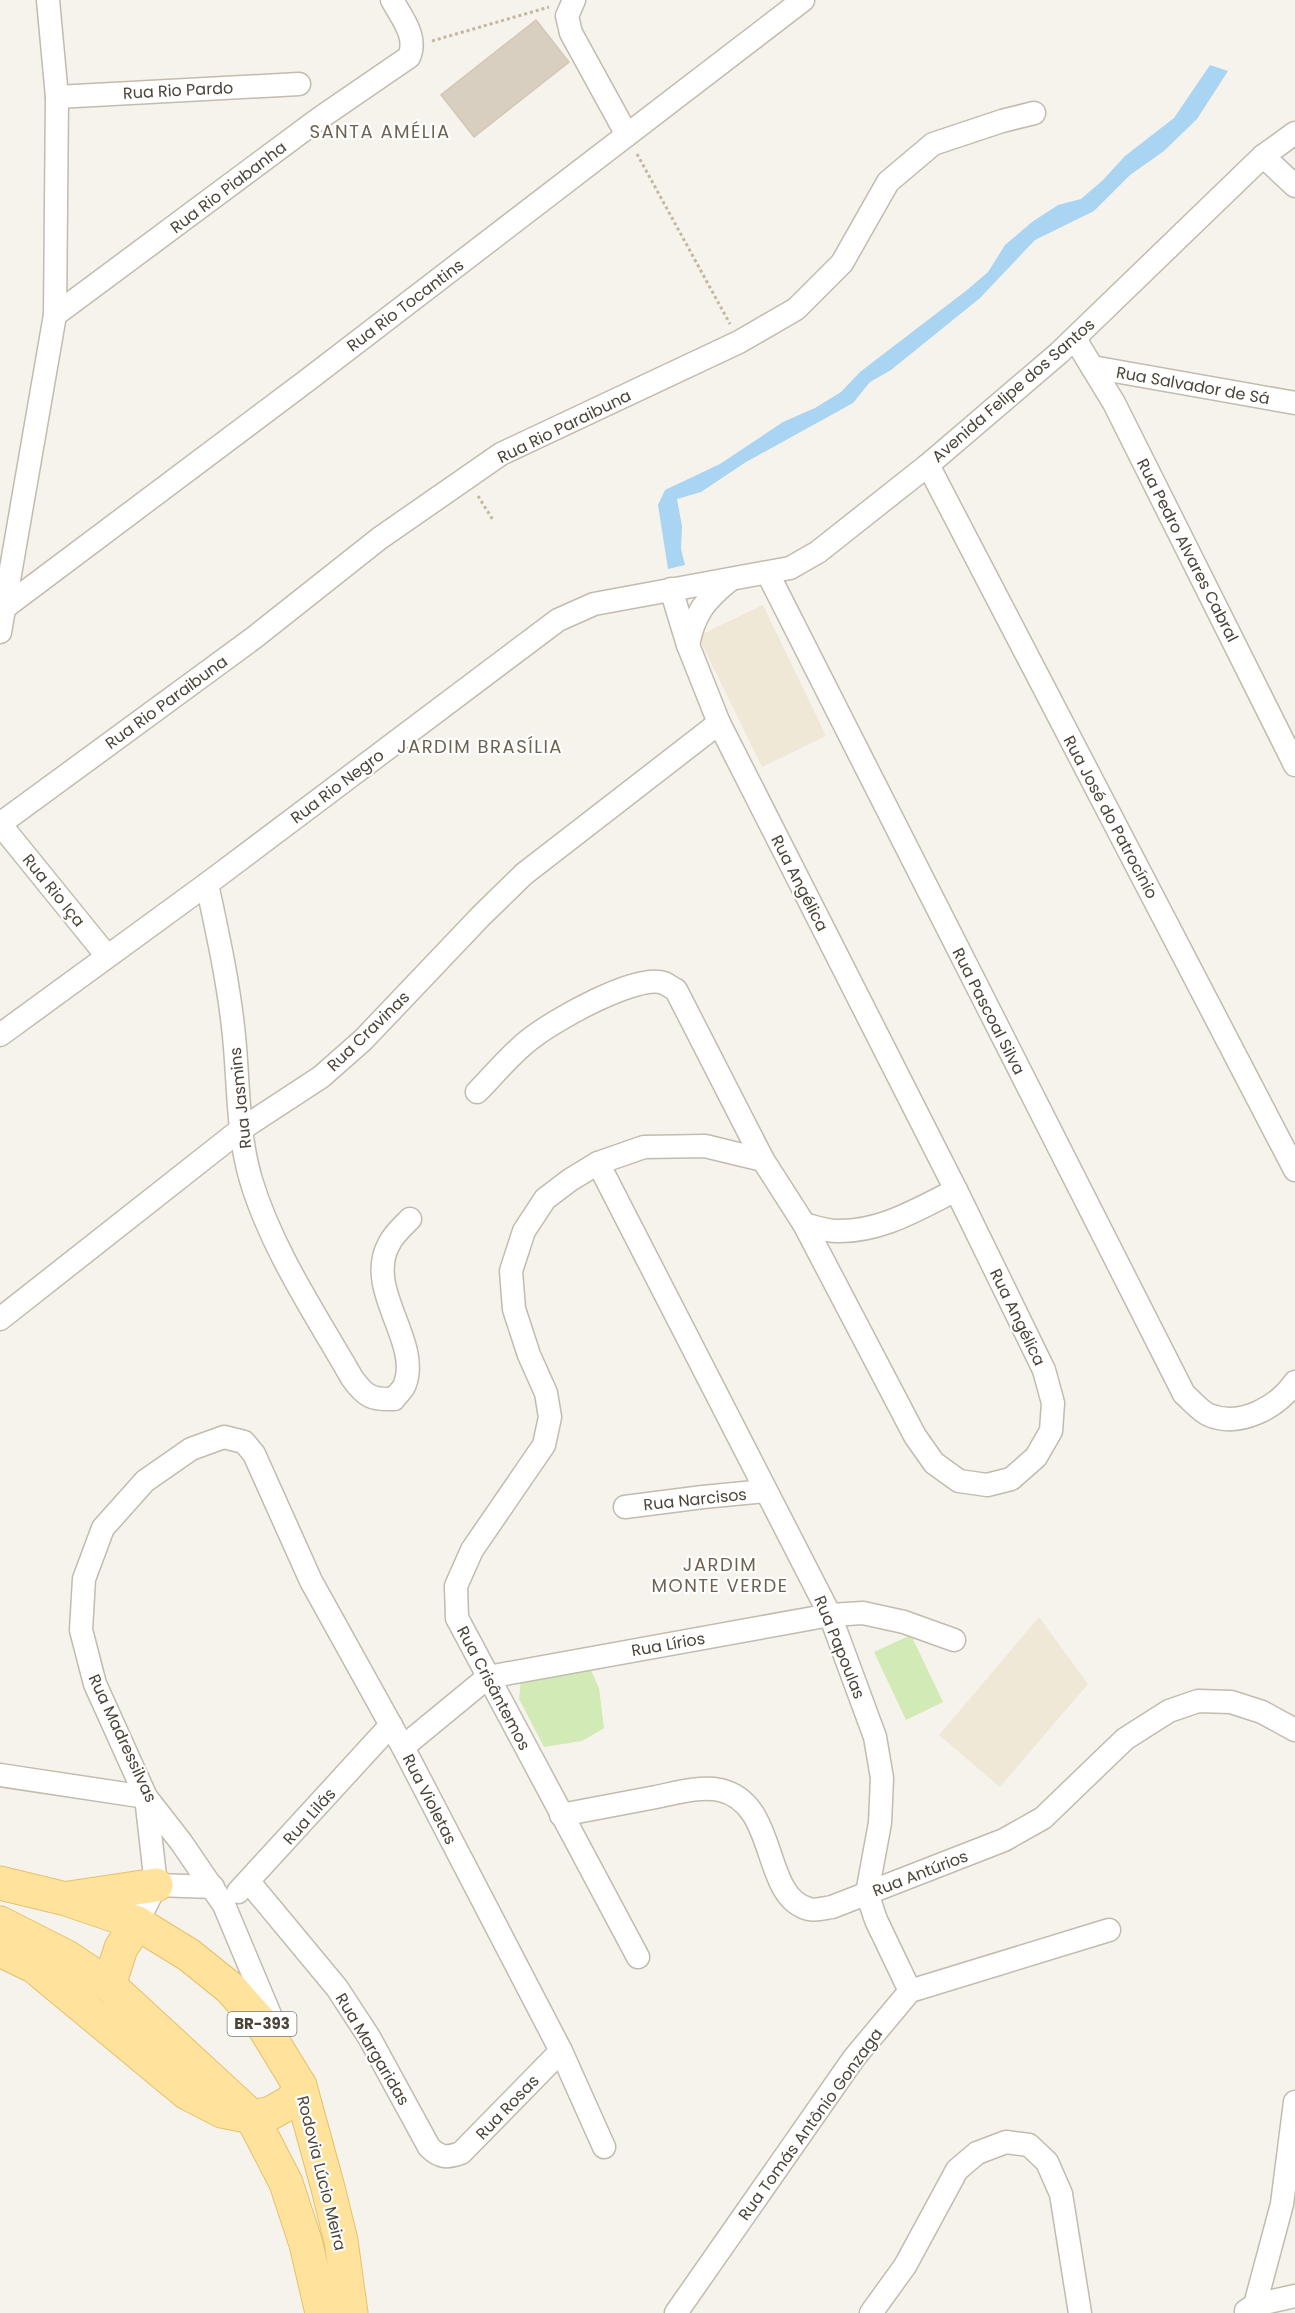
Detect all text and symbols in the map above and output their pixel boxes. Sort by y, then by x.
street label: Rua Rio Pardo [122,76,234,105]
district label: SANTA AMÉLIA [309,119,451,144]
street label: Rua Rio Piabanha [165,136,291,239]
street label: Rua Rio Tocantins [342,254,469,357]
street label: Avenida Felipe dos Santos [927,313,1100,468]
street label: Rua Salvador de Sá [1114,361,1271,410]
street label: Rua Rio Paraibuna [493,384,635,469]
street label: Rua Pedro Alvares Cabral [1131,454,1244,646]
street label: Rua Rio Paraibuna [100,650,232,755]
street label: Rua José do Patrocínio [1058,732,1163,903]
district label: JARDIM BRASÍLIA [397,734,563,759]
street label: Rua Rio Negro [286,744,389,829]
street label: Rua Angélica [765,831,834,935]
street label: Rua Rio Iça [17,849,90,932]
street label: Rua Pascoal Silva [947,944,1030,1079]
street label: Rua Cravinas [322,986,415,1077]
street label: Rua Jasmins [224,1046,257,1150]
street label: Rua Angélica [984,1265,1051,1370]
street label: Rua Narcisos [642,1483,748,1516]
district label: JARDIM MONTE VERDE [652,1552,788,1598]
street label: Rua Papoulas [808,1592,871,1702]
street label: Rua Crisântemos [451,1622,536,1754]
street label: Rua Lírios [629,1627,707,1662]
street label: Rua Madressilvas [83,1670,162,1806]
street label: Rua Violetas [397,1750,462,1849]
street label: Rua Lilás [278,1783,341,1850]
street label: Rua Antúrios [869,1845,971,1902]
street label: Rua Margaridas [330,1989,415,2110]
road number: BR-393 [228,2012,296,2036]
street label: Rua Tomás Antônio Gonzaga [733,2024,888,2225]
street label: Rua Rosas [470,2070,544,2145]
street label: Rodovia Lúcio Meira [291,2093,352,2253]

